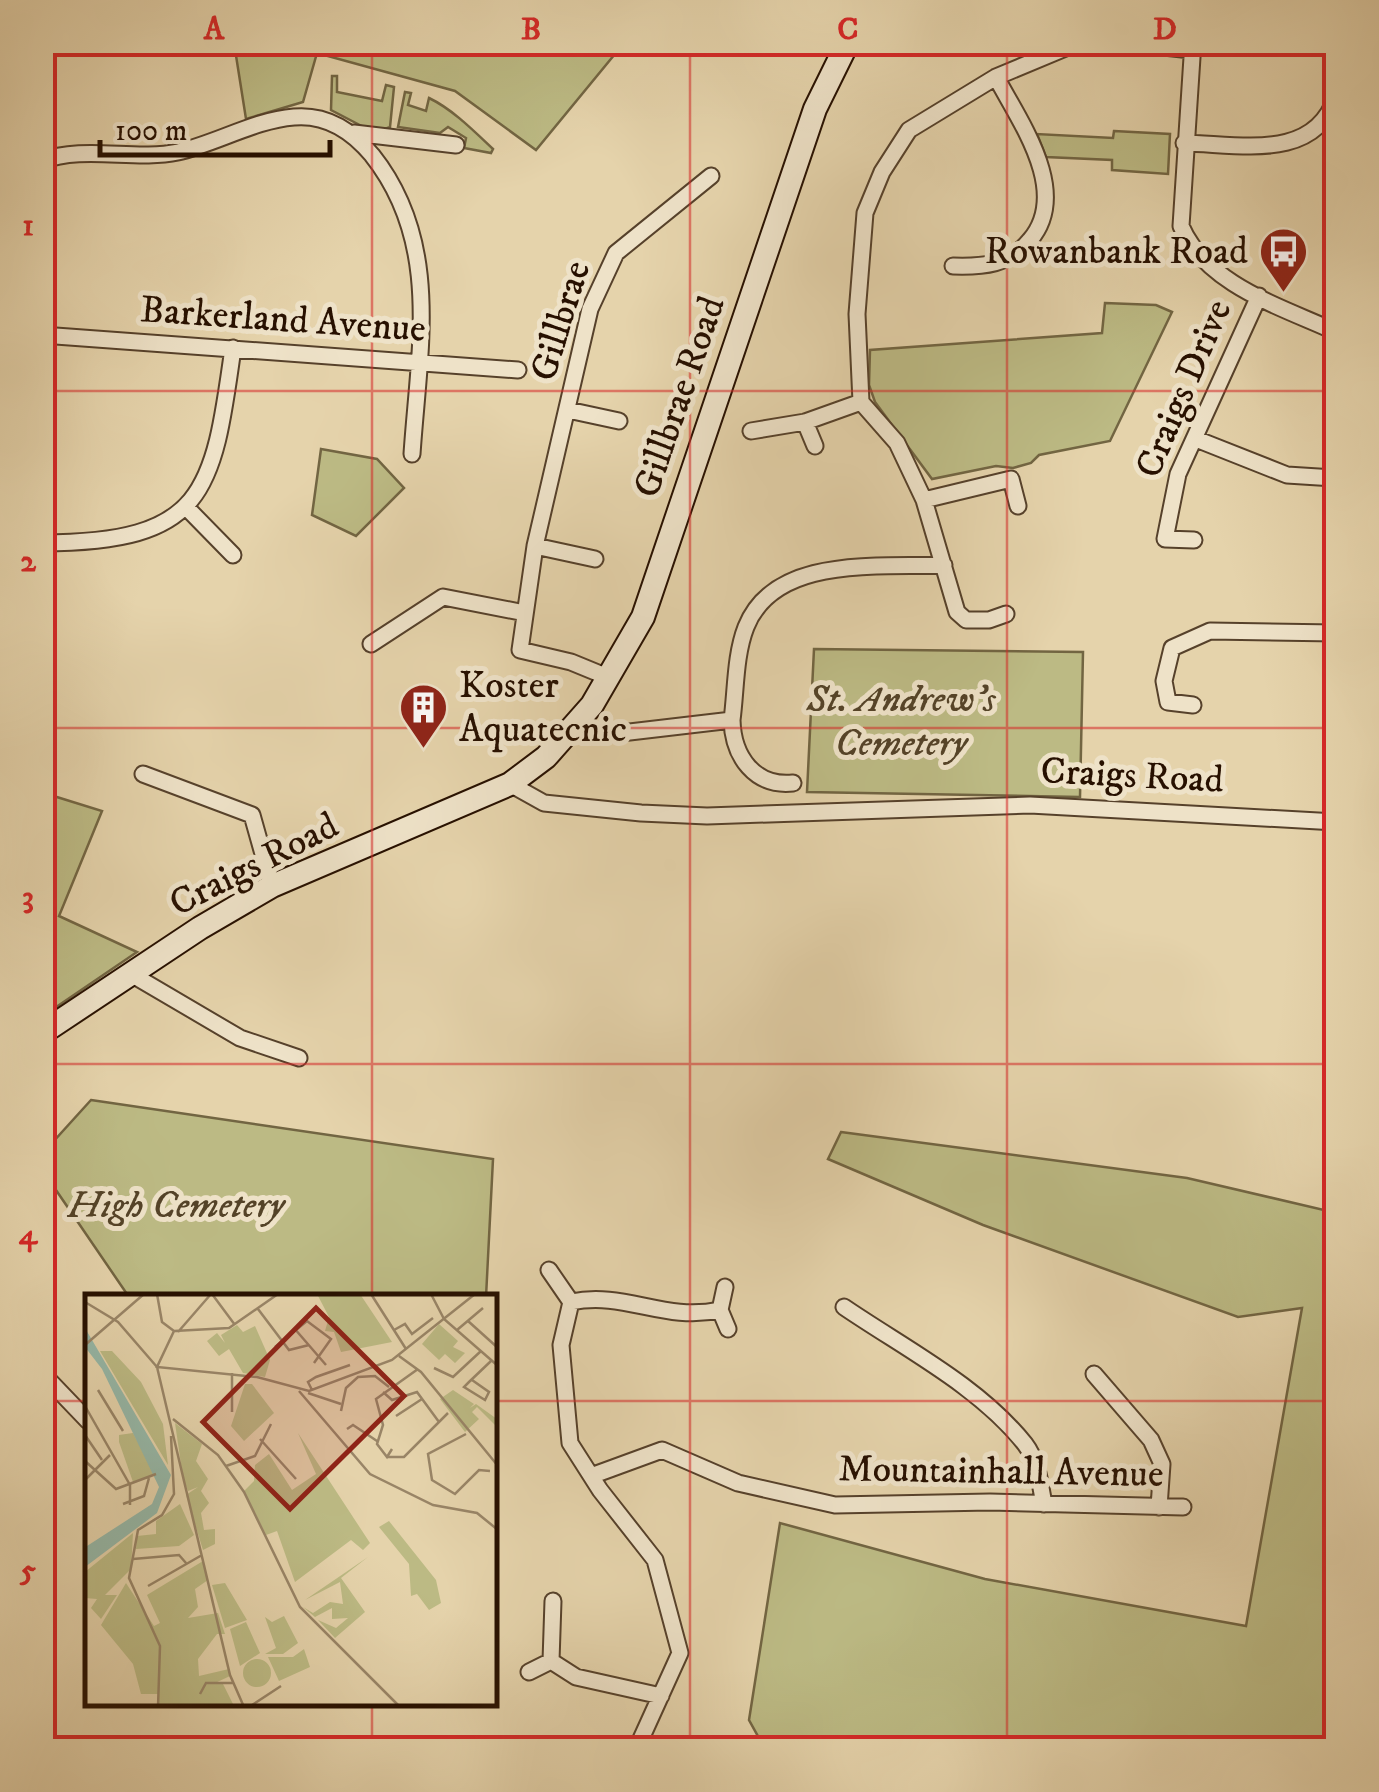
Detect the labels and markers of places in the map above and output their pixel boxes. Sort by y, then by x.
bus stop icon: Rowanbank Road [1257,226,1309,294]
place label: Rowanbank Road [985,228,1248,276]
place label: Koster Aquatecnic [459,662,627,754]
building icon: Koster Aquatecnic [398,682,450,750]

